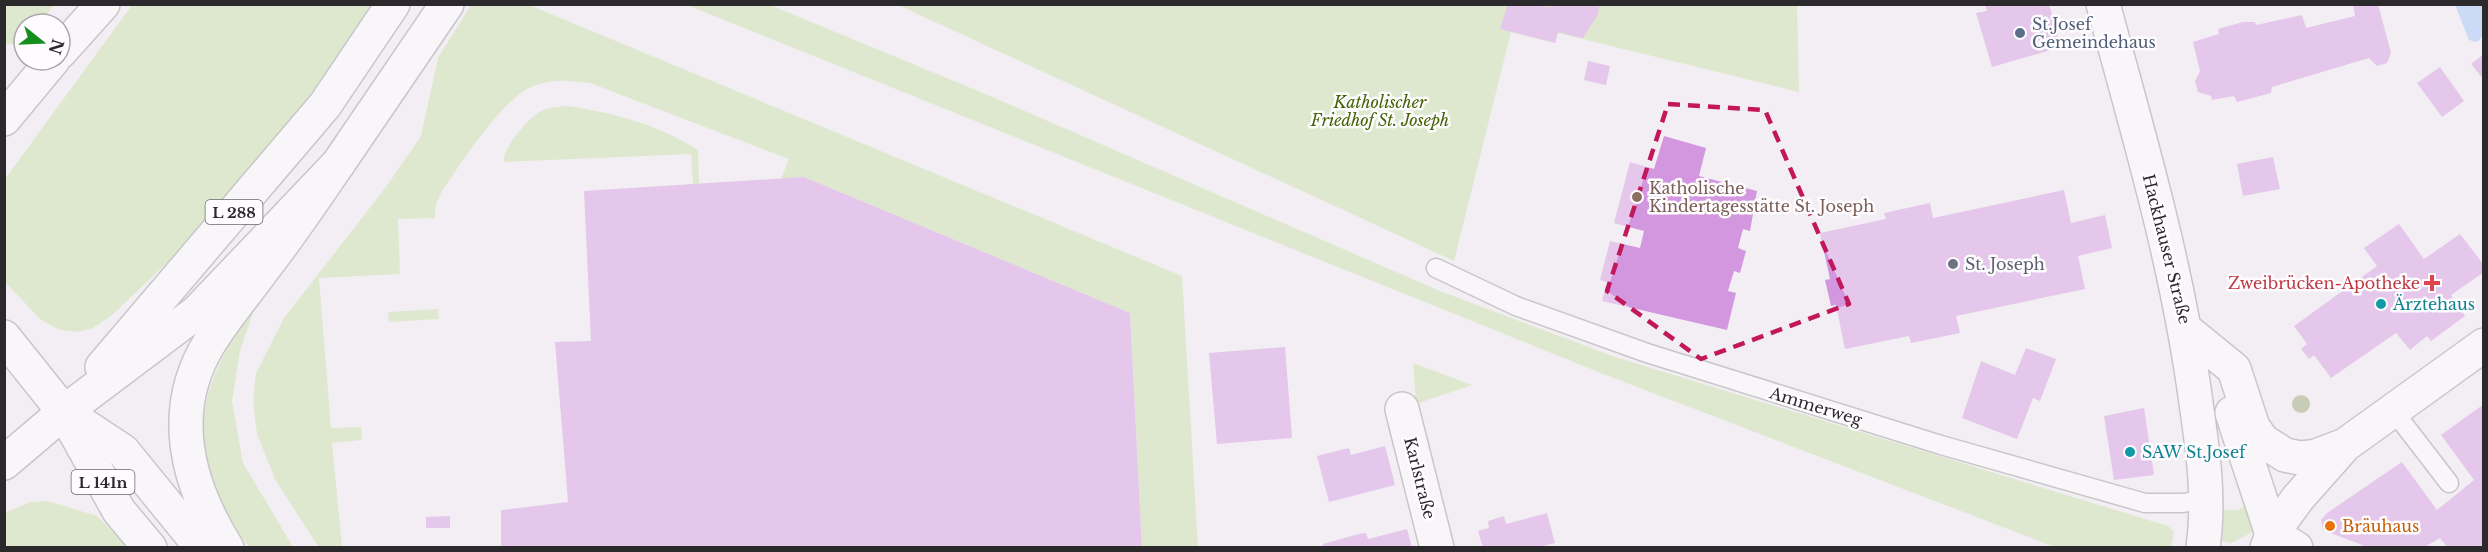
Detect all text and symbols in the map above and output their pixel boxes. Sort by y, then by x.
north arrow [12,12,72,72]
place label: St.Josef Gemeindehaus [2032,14,2156,52]
marker: St.Josef Gemeindehaus [2013,26,2027,40]
text: N [44,36,68,57]
park label: Katholischer Friedhof St. Joseph [1310,92,1449,130]
street label: Hackhauser Straße [2139,172,2195,326]
place label: Katholische Kindertagesstätte St. Joseph [1649,178,1874,216]
marker: Katholische Kindertagesstätte St. Joseph [1630,190,1644,204]
road number: L 288 [206,200,262,224]
place label: St. Joseph [1965,254,2045,274]
marker: St. Joseph [1946,257,1960,271]
place label: Zweibrücken-Apotheke [2228,273,2420,293]
marker: Zweibrücken-Apotheke [2425,276,2439,290]
place label: Ärztehaus [2392,294,2475,314]
marker: Ärztehaus [2374,297,2388,311]
street label: Ammerweg [1766,382,1865,430]
street label: Karlstraße [1400,435,1440,521]
place label: SAW St.Josef [2142,442,2248,462]
marker: SAW St.Josef [2123,445,2137,459]
road number: L 141n [72,470,134,494]
place label: Bräuhaus [2342,516,2419,536]
marker: Bräuhaus [2323,519,2337,533]

